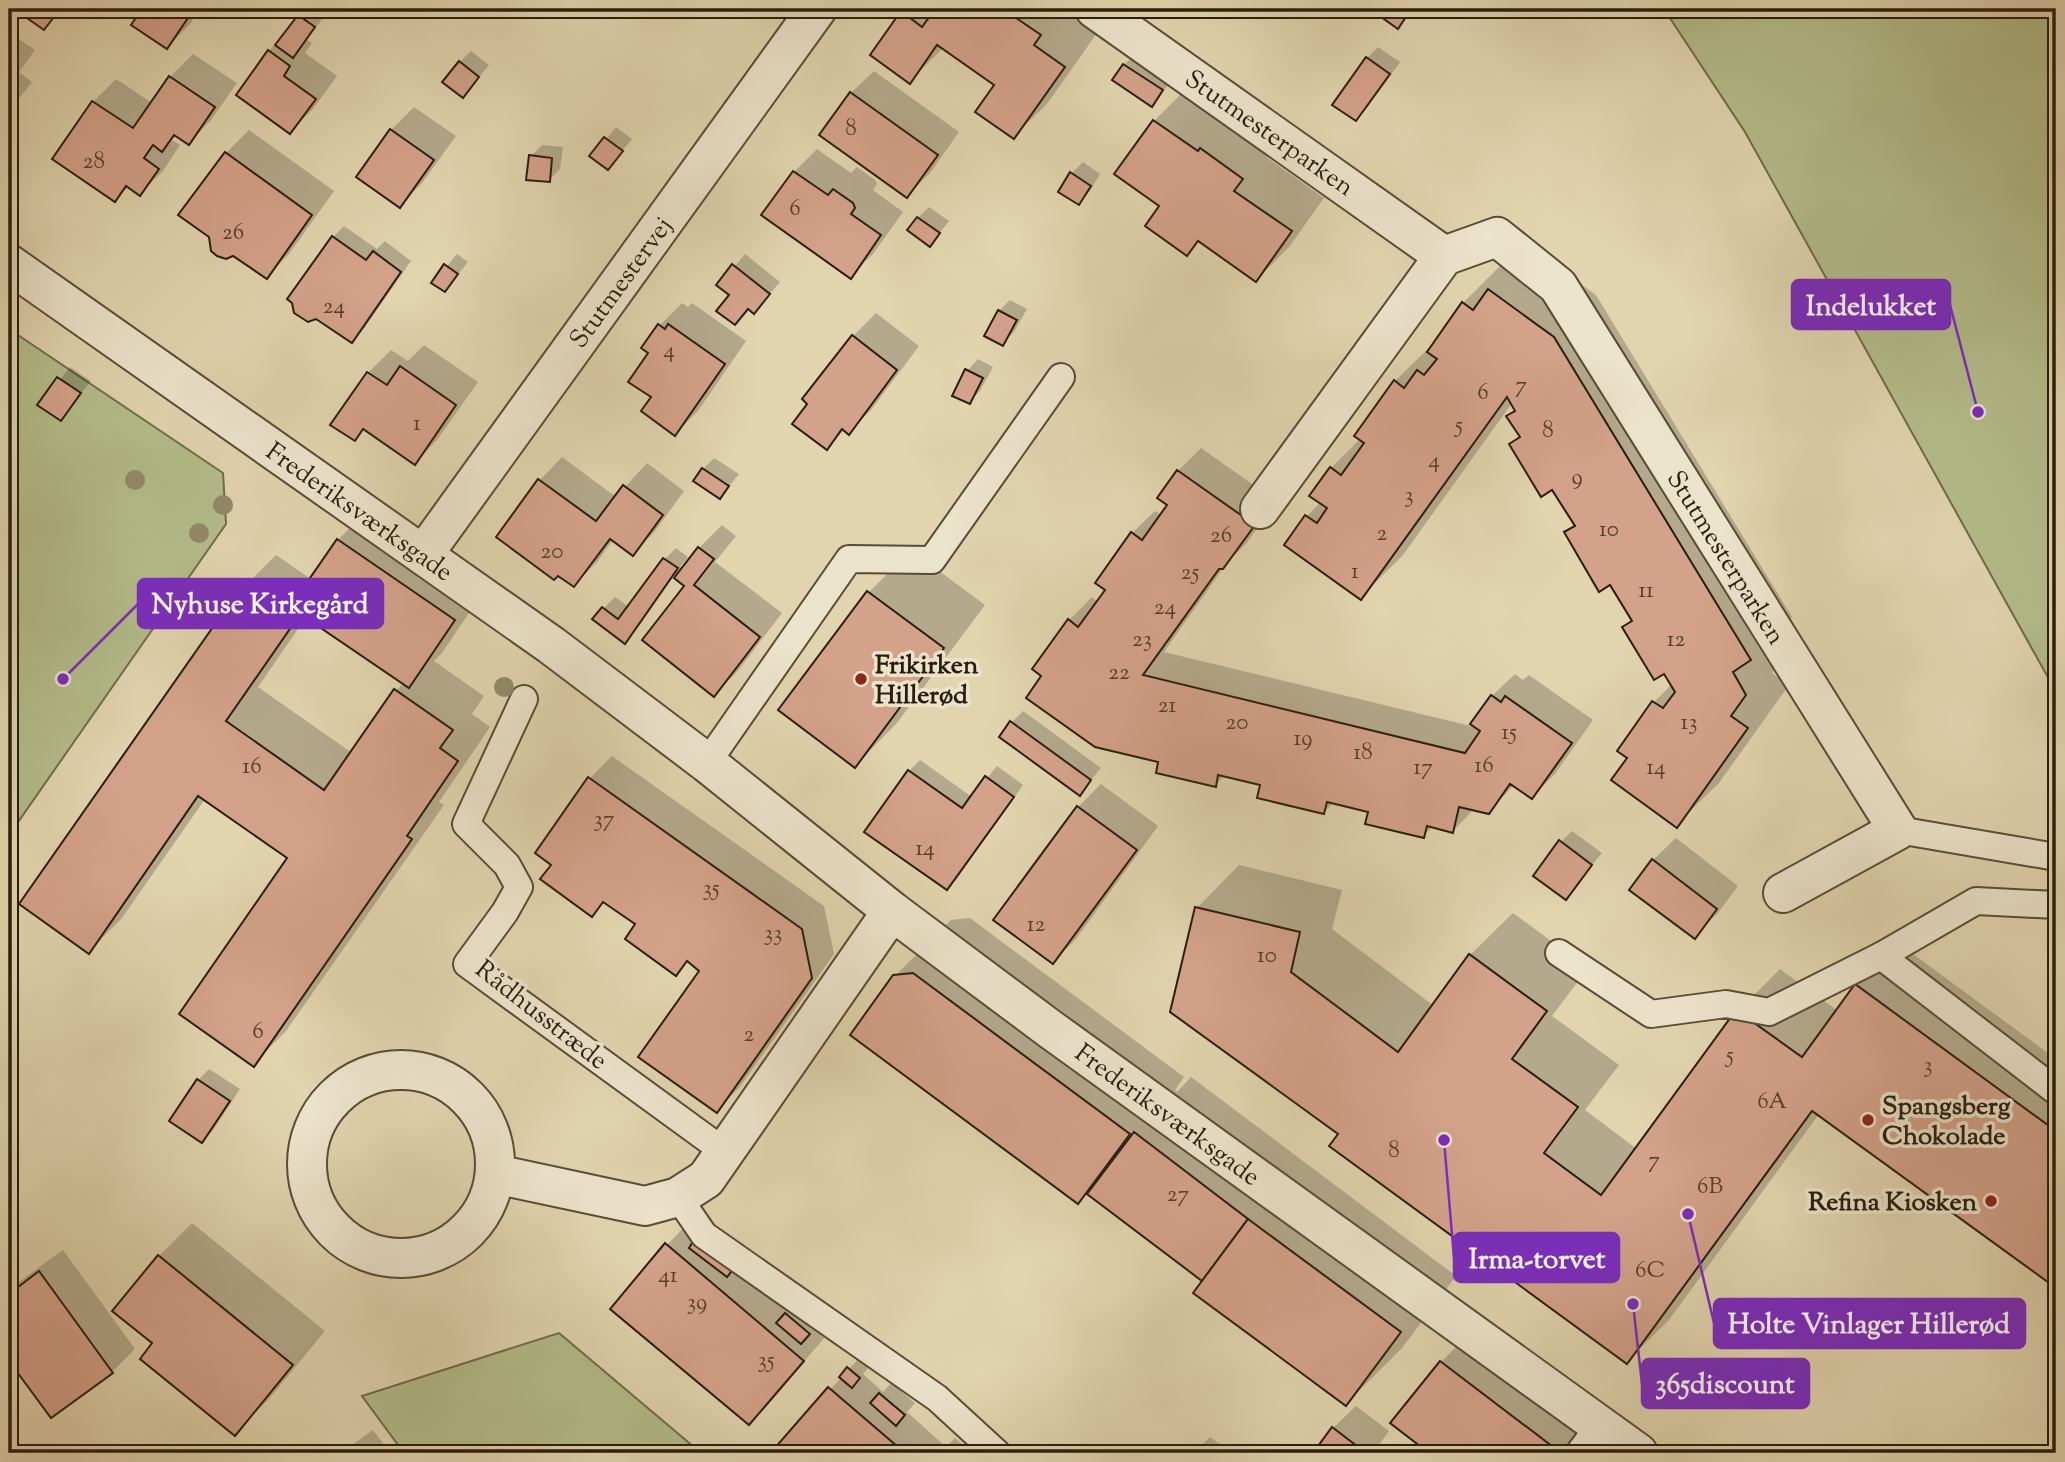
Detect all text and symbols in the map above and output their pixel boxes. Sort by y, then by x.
street label: Stutmesterparken [1176,62,1361,206]
house number: 8 [845,113,857,146]
house number: 28 [83,146,105,179]
house number: 6 [789,193,801,226]
street label: Stutmestervej [562,210,682,357]
house number: 26 [222,217,244,250]
callout: Indelukket [1792,280,1950,329]
text: Indelukket [1806,288,1936,328]
house number: 24 [323,291,345,324]
house number: 4 [663,335,675,368]
house number: 7 [1515,370,1527,403]
house number: 6 [1477,377,1489,410]
house number: 1 [413,408,421,441]
house number: 5 [1453,410,1463,443]
house number: 8 [1542,415,1554,448]
street label: Frederiksværksgade [257,434,460,592]
house number: 4 [1428,445,1440,478]
house number: 9 [1571,462,1583,495]
street label: Stutmesterparken [1656,464,1793,653]
house number: 3 [1404,480,1414,513]
house number: 10 [1599,514,1619,547]
house number: 2 [1377,518,1388,551]
house number: 26 [1210,520,1232,553]
house number: 20 [541,536,563,569]
house number: 1 [1351,556,1359,589]
house number: 25 [1181,557,1199,590]
house number: 11 [1638,575,1654,608]
callout: Nyhuse Kirkegård [138,579,383,628]
text: Nyhuse Kirkegård [151,586,369,626]
house number: 24 [1154,592,1176,625]
house number: 23 [1132,624,1152,657]
house number: 12 [1667,624,1686,657]
place label: Frikirken Hillerød [875,648,979,715]
house number: 22 [1108,657,1130,690]
marker: Frikirken Hillerød [853,671,869,687]
house number: 21 [1158,690,1176,723]
house number: 20 [1226,707,1248,740]
house number: 13 [1680,707,1698,740]
house number: 15 [1501,717,1517,750]
house number: 19 [1294,723,1312,756]
house number: 18 [1353,737,1373,770]
house number: 16 [1474,750,1494,783]
house number: 16 [242,751,262,784]
house number: 17 [1413,752,1433,785]
house number: 14 [1646,752,1666,785]
house number: 37 [594,804,615,837]
house number: 14 [915,833,935,866]
house number: 35 [702,873,720,906]
house number: 12 [1027,909,1046,942]
house number: 33 [764,918,782,951]
house number: 10 [1257,940,1277,973]
street label: Rådhusstræde [466,952,615,1080]
house number: 6 [252,1016,264,1049]
house number: 2 [744,1019,755,1052]
street label: Frederiksværksgade [1066,1036,1267,1196]
house number: 5 [1724,1040,1734,1073]
house number: 3 [1923,1050,1933,1083]
house number: 6A [1757,1086,1787,1119]
place label: Spangsberg Chokolade [1882,1089,2011,1156]
marker: Spangsberg Chokolade [1860,1112,1876,1128]
house number: 8 [1388,1135,1400,1168]
house number: 7 [1648,1145,1660,1178]
house number: 6B [1697,1171,1723,1204]
house number: 27 [1167,1179,1190,1212]
place label: Refina Kiosken [1808,1185,1978,1222]
marker: Refina Kiosken [1983,1193,1999,1209]
callout: Irma-torvet [1454,1233,1619,1282]
text: Irma-torvet [1469,1241,1606,1281]
house number: 6C [1635,1255,1665,1288]
house number: 41 [658,1260,678,1293]
house number: 39 [687,1287,707,1320]
callout: Holte Vinlager Hillerød [1714,1299,2025,1348]
text: Holte Vinlager Hillerød [1728,1306,2010,1346]
house number: 35 [757,1345,775,1378]
callout: 365discount [1642,1359,1809,1408]
text: 365discount [1655,1366,1795,1406]

